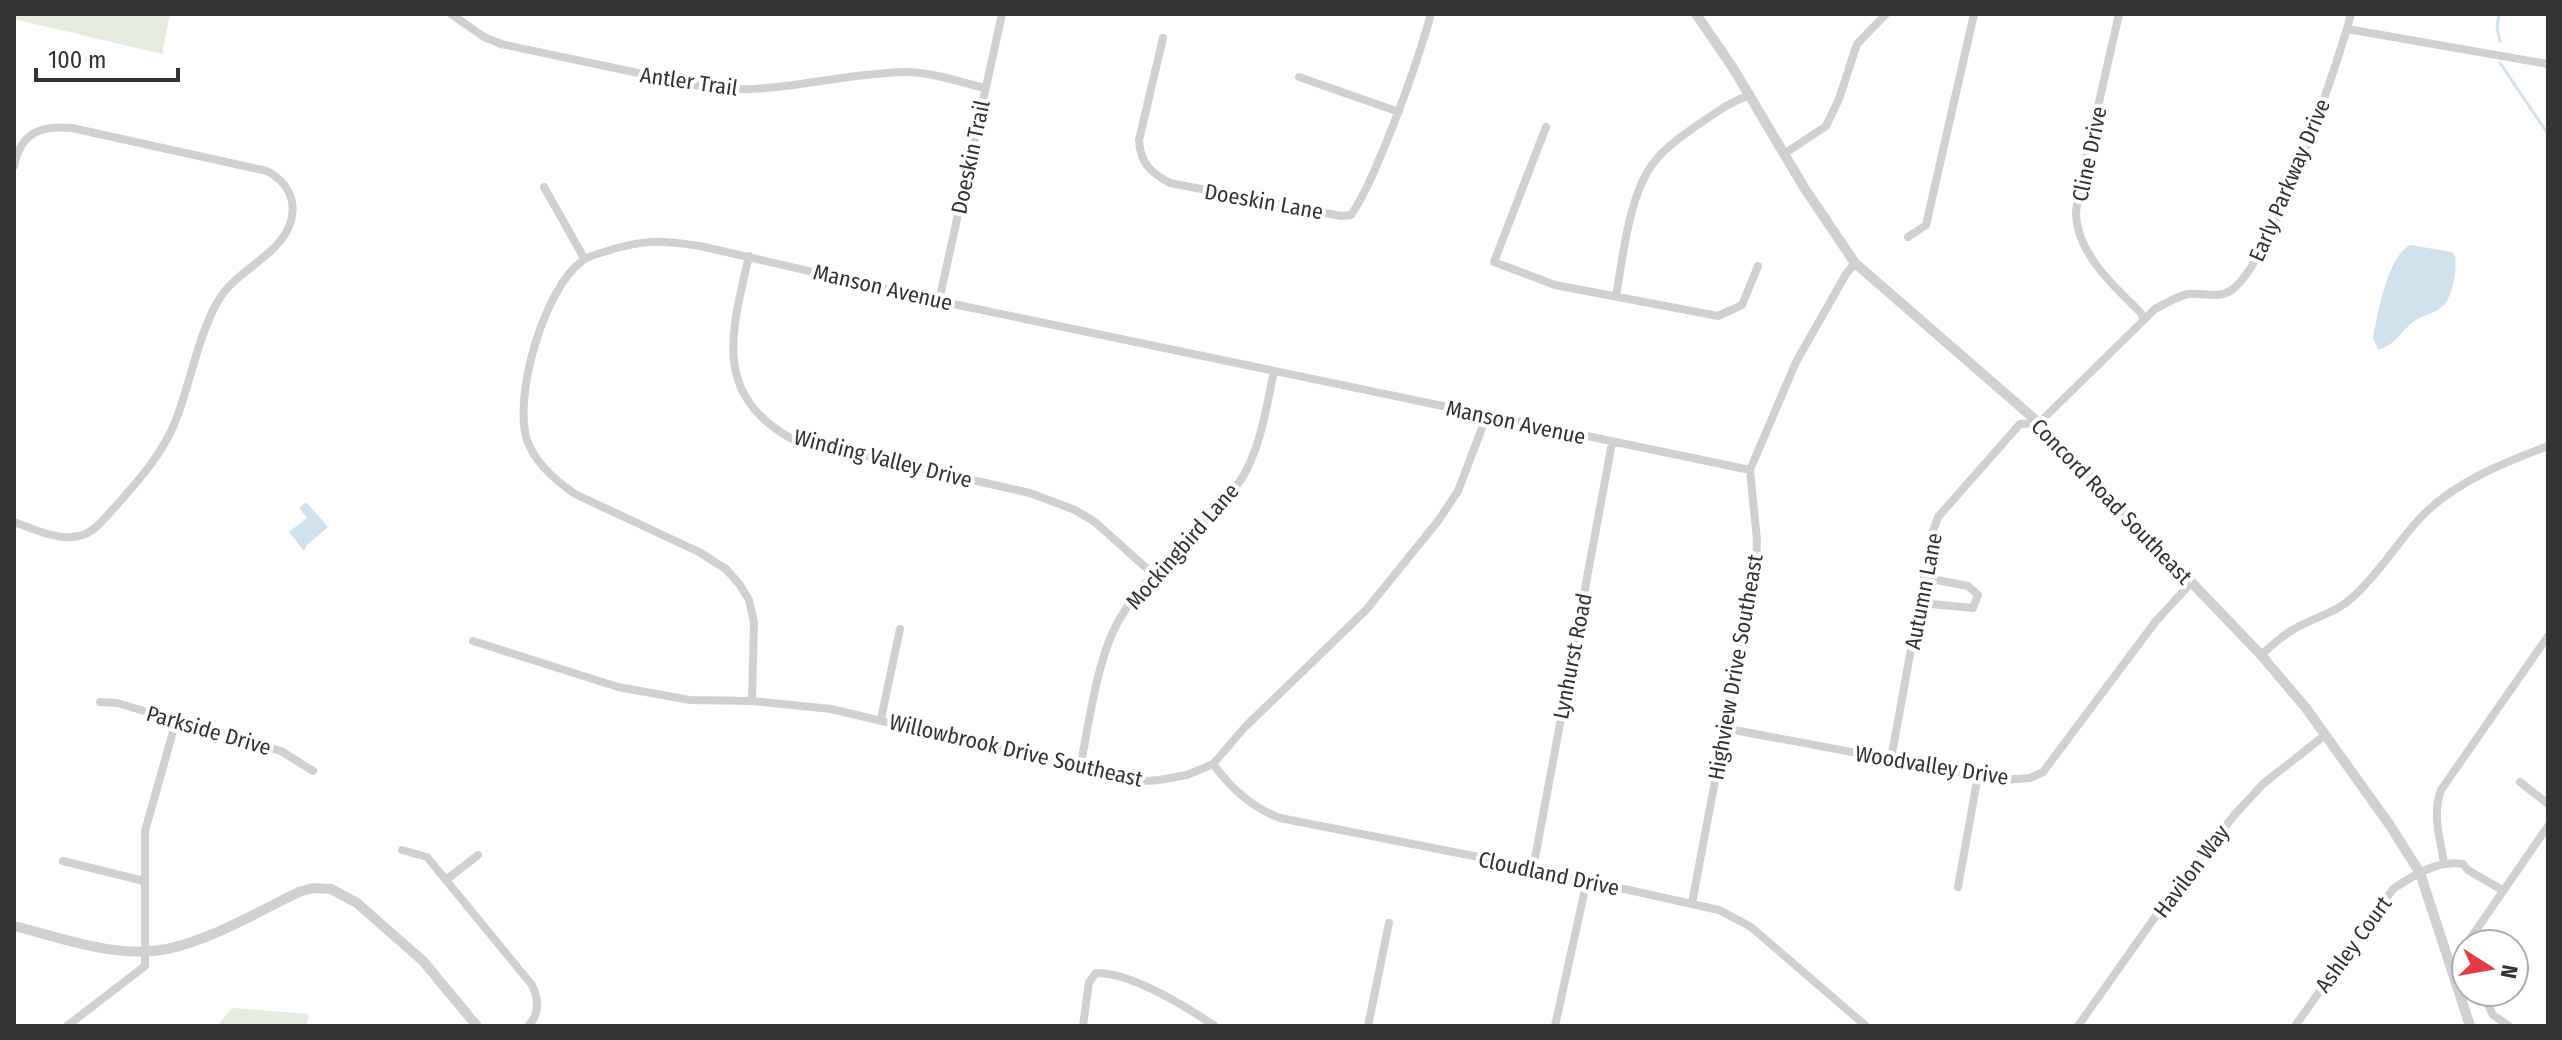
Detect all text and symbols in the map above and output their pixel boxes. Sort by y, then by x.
scale bar [36,32,178,82]
text: 100 m [48,46,106,74]
street label: Antler Trail [638,61,740,102]
street label: Early Parkway Drive [2243,95,2336,266]
street label: Doeskin Trail [945,97,996,217]
street label: Cline Drive [2066,104,2113,204]
street label: Doeskin Lane [1202,178,1325,225]
street label: Manson Avenue [811,258,955,317]
street label: Manson Avenue [1444,395,1588,450]
street label: Concord Road Southeast [2026,413,2198,590]
street label: Winding Valley Drive [791,423,975,494]
street label: Mockingbird Lane [1120,478,1245,615]
street label: Autumn Lane [1899,530,1948,652]
street label: Highview Drive Southeast [1702,551,1769,782]
street label: Lynhurst Road [1547,591,1598,721]
street label: Parkside Drive [143,700,274,761]
street label: Willowbrook Drive Southeast [887,708,1146,793]
street label: Woodvalley Drive [1853,740,2011,791]
street label: Havilon Way [2148,819,2235,923]
street label: Cloudland Drive [1476,845,1622,902]
street label: Ashley Court [2309,890,2398,998]
north arrow [2450,928,2530,1008]
text: N [2495,963,2524,981]

